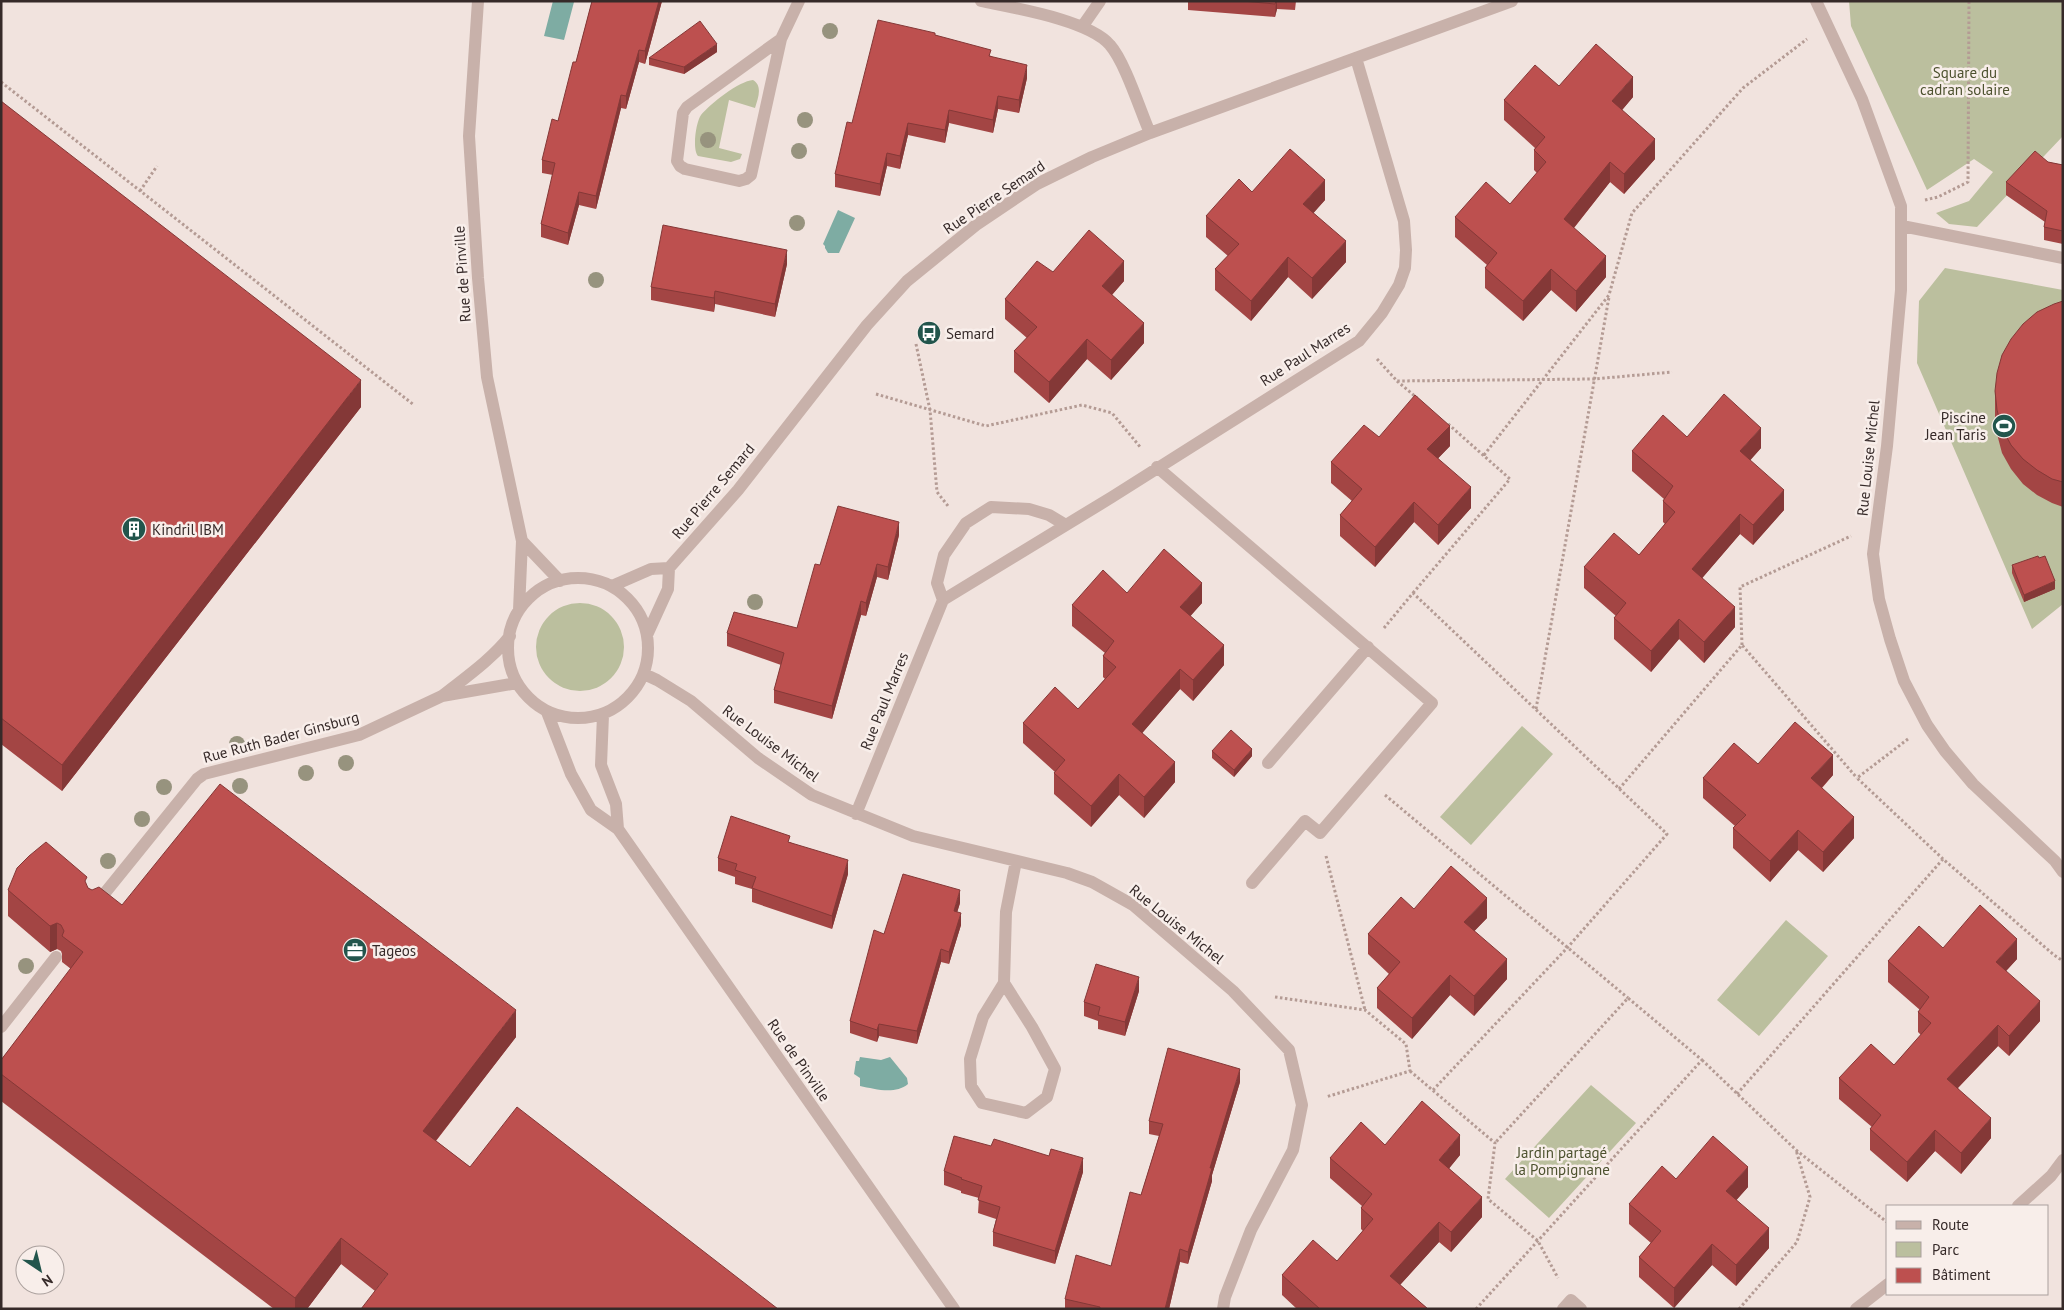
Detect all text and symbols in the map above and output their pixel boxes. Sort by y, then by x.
park label: Square du cadran solaire [1920,63,2010,99]
street label: Rue Pierre Semard [939,156,1049,238]
street label: Rue de Pinville [449,225,475,323]
street label: Rue Paul Marres [1256,318,1354,390]
bus stop icon: Semard [916,320,942,346]
place label: Semard [946,324,994,343]
street label: Rue Louise Michel [1852,399,1884,517]
place label: Piscine Jean Taris [1924,408,1986,444]
sports icon: Piscine Jean Taris [1991,413,2017,439]
street label: Rue Pierre Semard [668,439,758,543]
building icon: Kindril IBM [121,516,147,542]
place label: Kindril IBM [152,520,224,539]
street label: Rue Paul Marres [856,649,912,753]
street label: Rue Louise Michel [719,700,824,786]
street label: Rue Ruth Bader Ginsburg [201,707,361,767]
street label: Rue Louise Michel [1126,880,1229,968]
office icon: Tageos [342,937,368,963]
place label: Tageos [372,941,416,960]
street label: Rue de Pinville [764,1015,834,1105]
park label: Jardin partagé la Pompignane [1514,1143,1610,1179]
legend [1886,1205,2049,1295]
text: Route [1932,1215,1969,1234]
text: Parc [1932,1240,1959,1259]
north arrow [15,1245,65,1295]
text: Bâtiment [1932,1265,1990,1284]
text: N [39,1271,56,1291]

